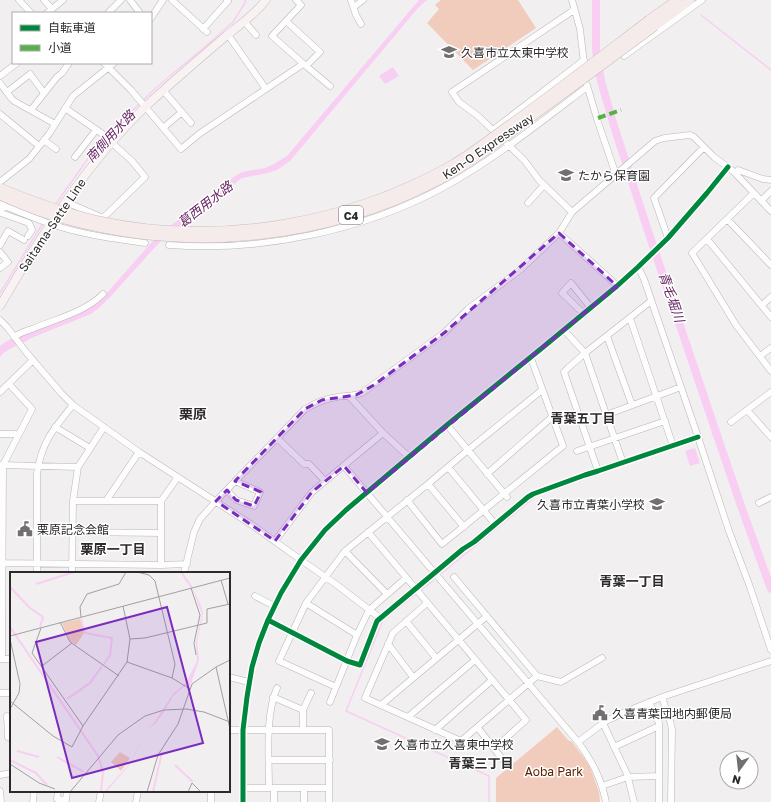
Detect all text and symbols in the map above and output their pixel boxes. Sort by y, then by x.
legend [12,12,152,64]
text: 自転車道 [48,20,96,35]
text: 小道 [48,40,72,55]
school or university icon: 久喜市立太東中学校 [440,43,458,61]
place label: 久喜市立太東中学校 [461,45,569,60]
water label: 南側用水路 [82,106,139,165]
street label: Ken-O Expressway [439,110,537,182]
school or university icon: たから保育園 [557,166,575,184]
place label: たから保育園 [578,168,650,183]
street label: Saitama-Satte Line [15,175,89,275]
water label: 葛西用水路 [174,177,236,230]
road number: C4 [339,206,363,224]
water label: 青毛堀川 [656,270,689,326]
district label: 栗原 [179,405,207,422]
district label: 青葉五丁目 [550,410,616,426]
school or university icon: 久喜市立青葉小学校 [648,495,666,513]
place label: 久喜市立青葉小学校 [537,497,645,512]
public building icon: 栗原記念会館 [16,520,34,538]
place label: 栗原記念会館 [37,522,109,537]
district label: 栗原一丁目 [80,541,146,557]
inset map [10,572,230,792]
district label: 青葉一丁目 [599,573,665,589]
public building icon: 久喜青葉団地内郵便局 [591,704,609,722]
place label: 久喜青葉団地内郵便局 [612,706,732,721]
school or university icon: 久喜市立久喜東中学校 [373,735,391,753]
place label: 久喜市立久喜東中学校 [394,737,514,752]
north arrow [719,750,759,790]
district label: 青葉三丁目 [448,755,514,771]
park label: Aoba Park [525,764,583,779]
text: N [731,773,742,788]

